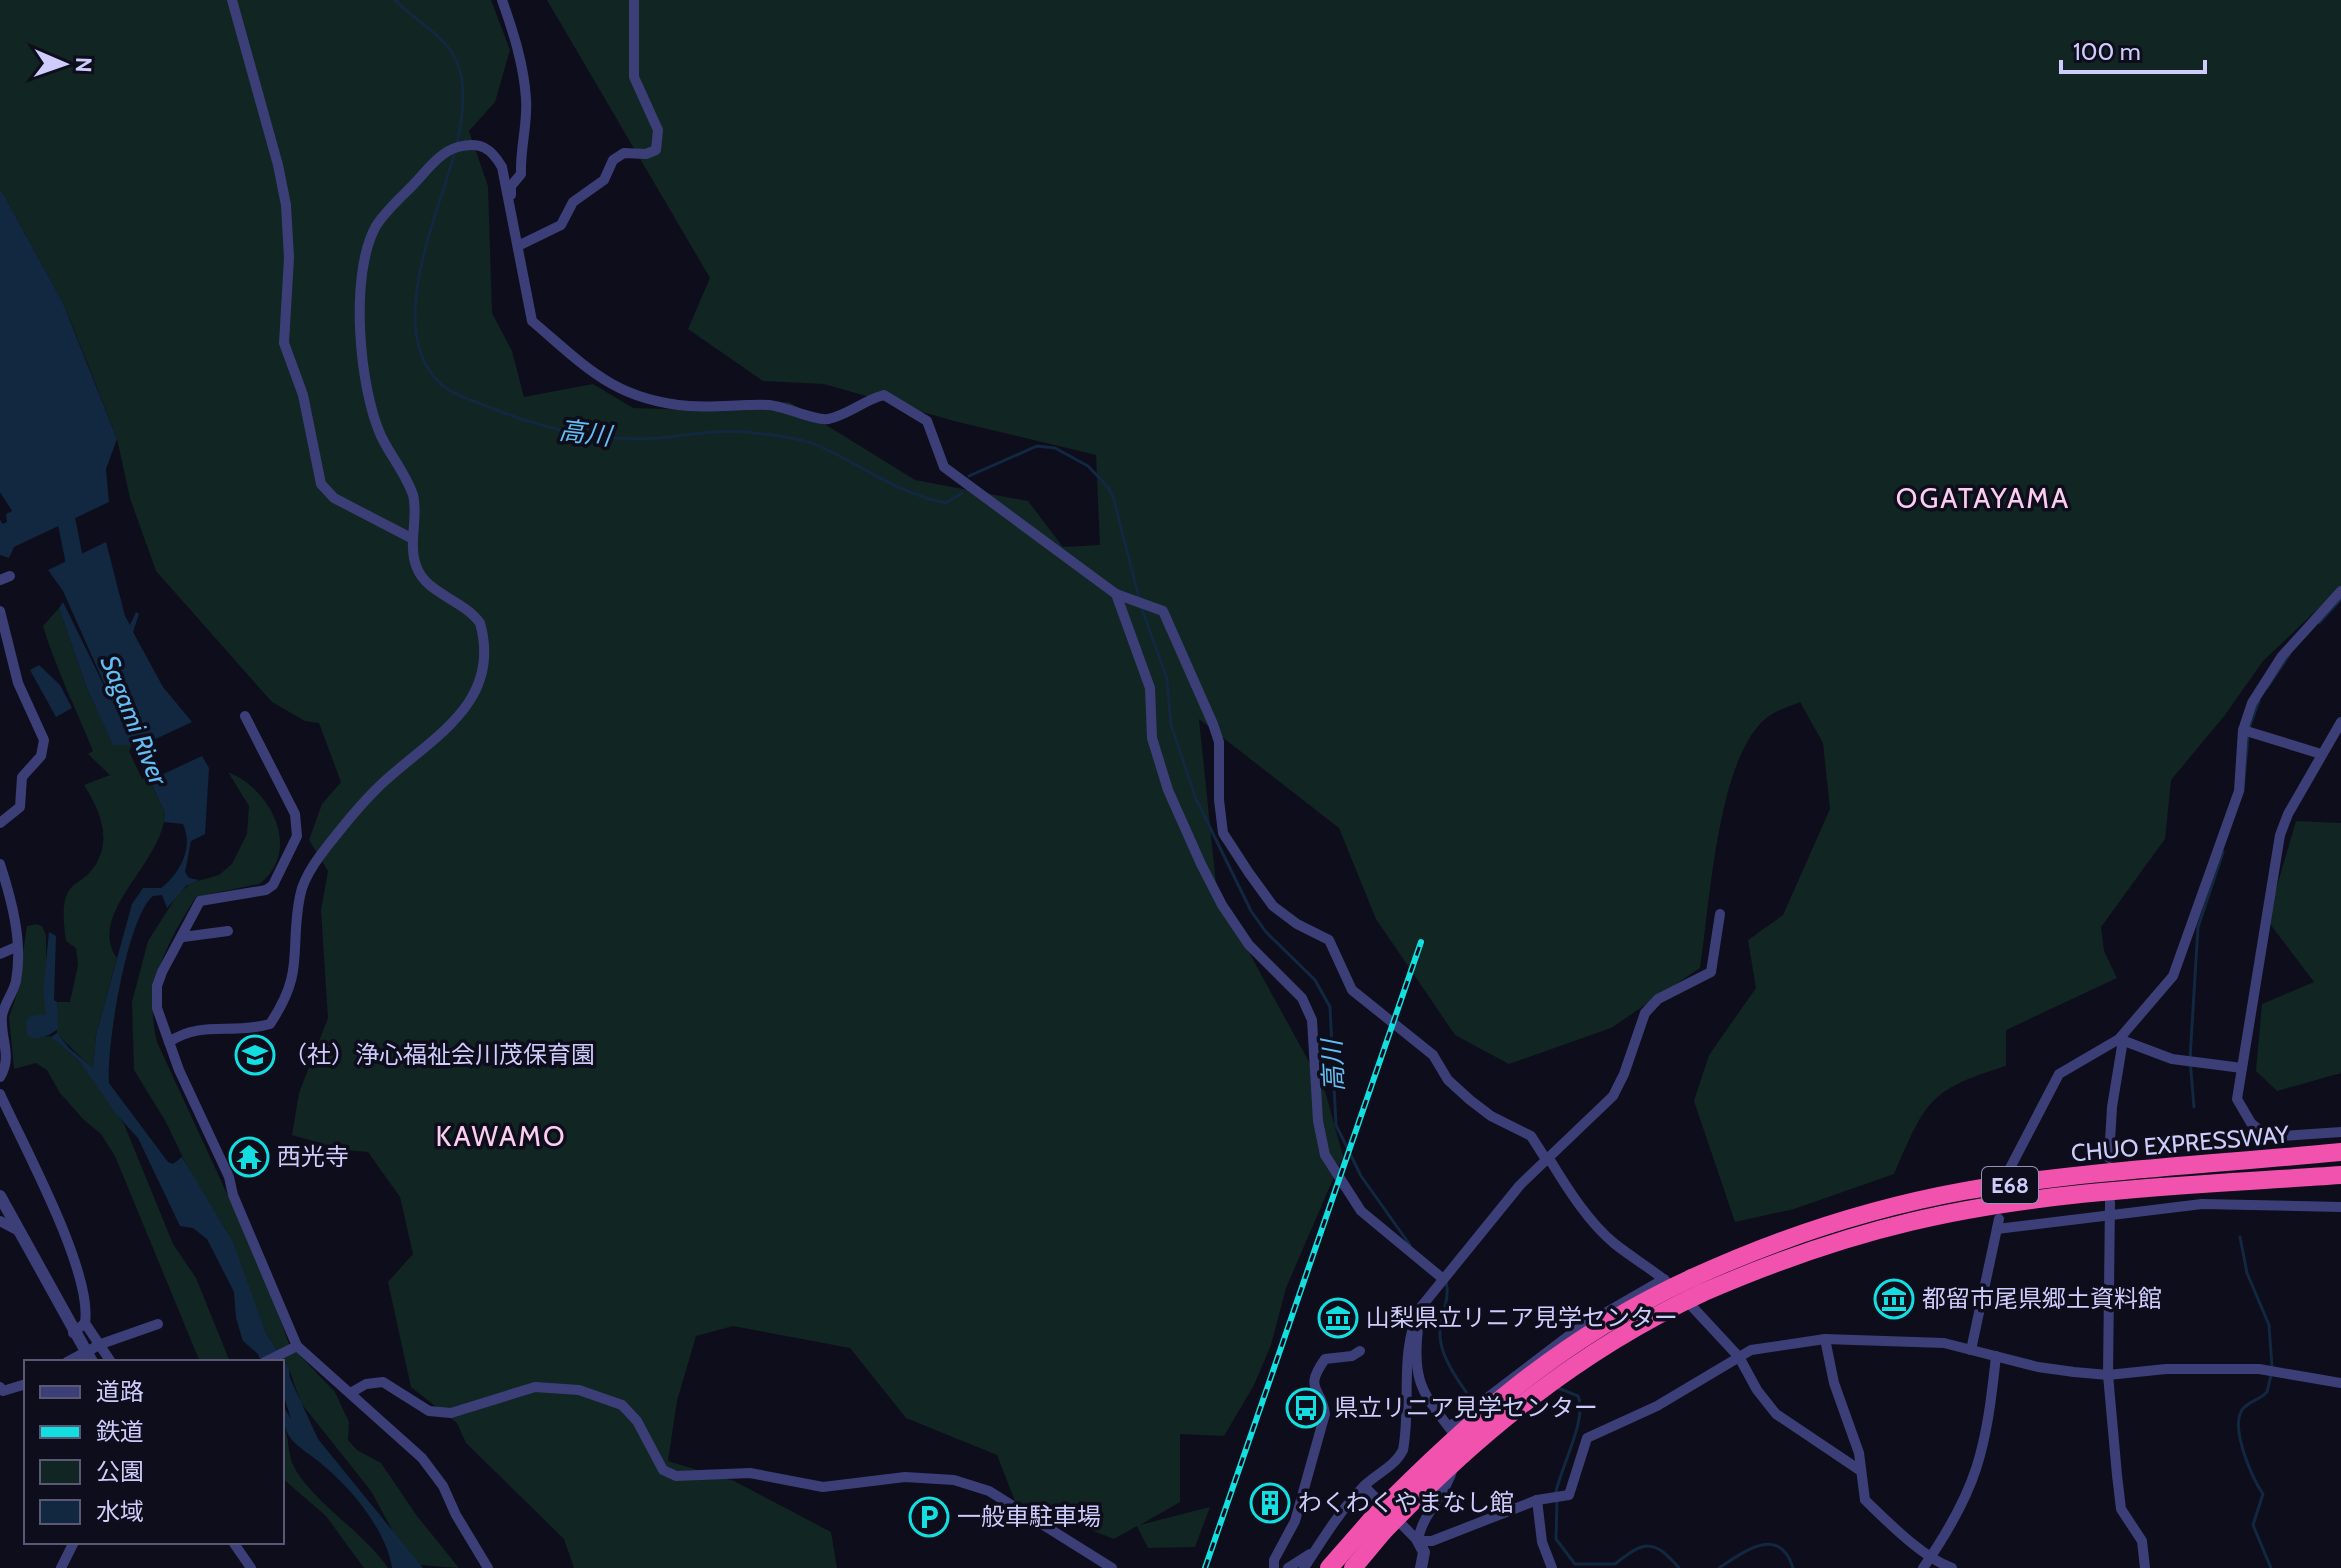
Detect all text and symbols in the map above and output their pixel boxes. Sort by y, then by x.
north arrow [24,24,104,104]
scale bar [2061,24,2205,74]
text: 100 m [2073,37,2141,66]
text: N [70,56,97,73]
water label: 高川 [557,414,616,452]
district label: OGATAYAMA [1896,481,2070,515]
water label: Sagami River [94,651,175,790]
school or university icon: （社）浄心福祉会川茂保育園 [234,1034,276,1076]
water label: 高川 [1316,1036,1350,1093]
place label: （社）浄心福祉会川茂保育園 [283,1040,595,1069]
district label: KAWAMO [436,1119,566,1153]
street label: CHUO EXPRESSWAY [2070,1119,2291,1167]
temple icon: 西光寺 [228,1136,270,1178]
place label: 西光寺 [277,1142,349,1171]
road number: E68 [1982,1167,2038,1203]
museum icon: 都留市尾県郷土資料館 [1873,1278,1915,1320]
place label: 都留市尾県郷土資料館 [1922,1284,2162,1313]
museum icon: 山梨県立リニア見学センター [1317,1297,1359,1339]
place label: 山梨県立リニア見学センター [1366,1303,1678,1332]
legend [24,1360,284,1544]
text: 道路 [96,1377,144,1406]
bus stop icon: 県立リニア見学センター [1285,1387,1327,1429]
place label: 県立リニア見学センター [1334,1393,1598,1422]
text: 鉄道 [96,1417,144,1446]
text: 公園 [96,1457,144,1486]
building icon: わくわくやまなし館 [1249,1482,1291,1524]
place label: わくわくやまなし館 [1298,1488,1514,1517]
parking icon: 一般車駐車場 [908,1496,950,1538]
text: 水域 [96,1497,144,1526]
place label: 一般車駐車場 [957,1502,1101,1531]

